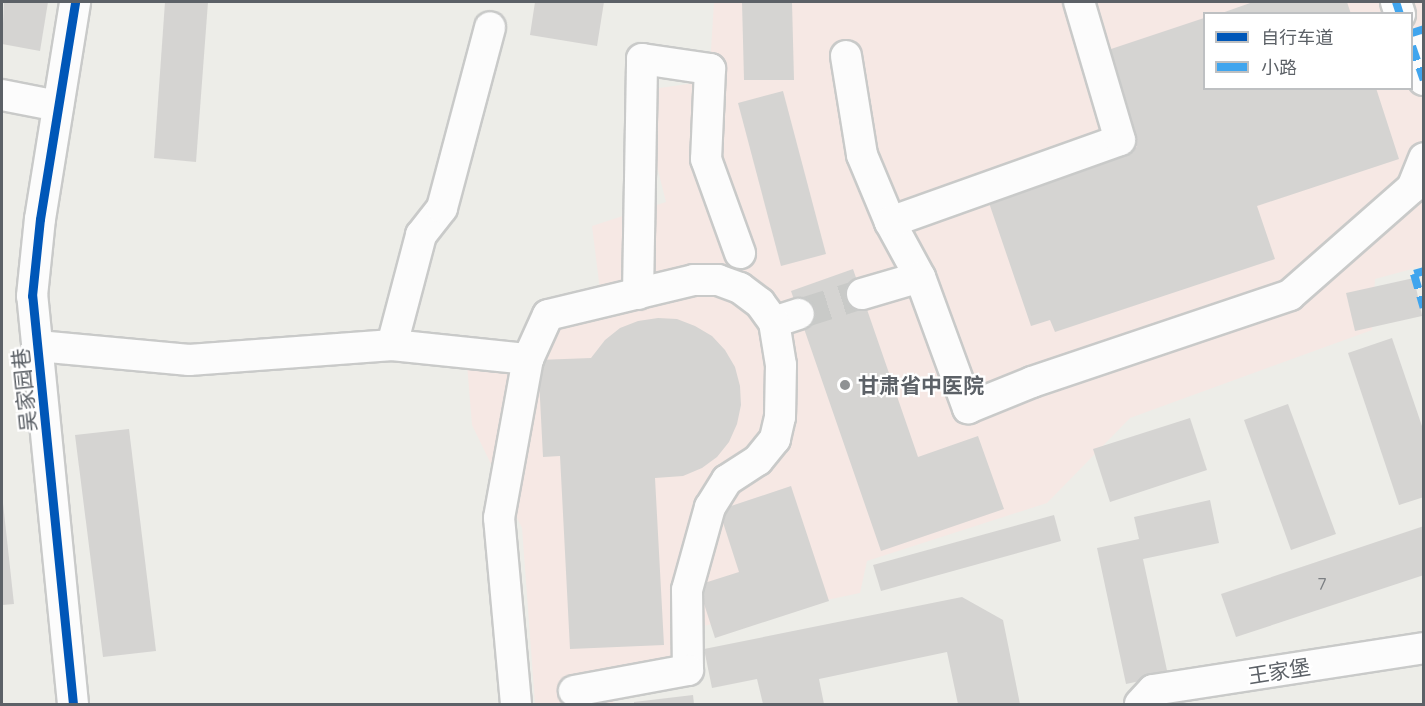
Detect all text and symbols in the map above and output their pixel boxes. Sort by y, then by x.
legend [1203,12,1413,90]
text: 自行车道 [1261,24,1333,51]
text: 小路 [1261,54,1297,81]
street label: 吴家园巷 [7,347,41,433]
place label: 甘肃省中医院 [858,372,984,398]
marker: 甘肃省中医院 [836,376,854,394]
house number: 7 [1317,573,1327,595]
street label: 王家堡 [1246,654,1312,688]

